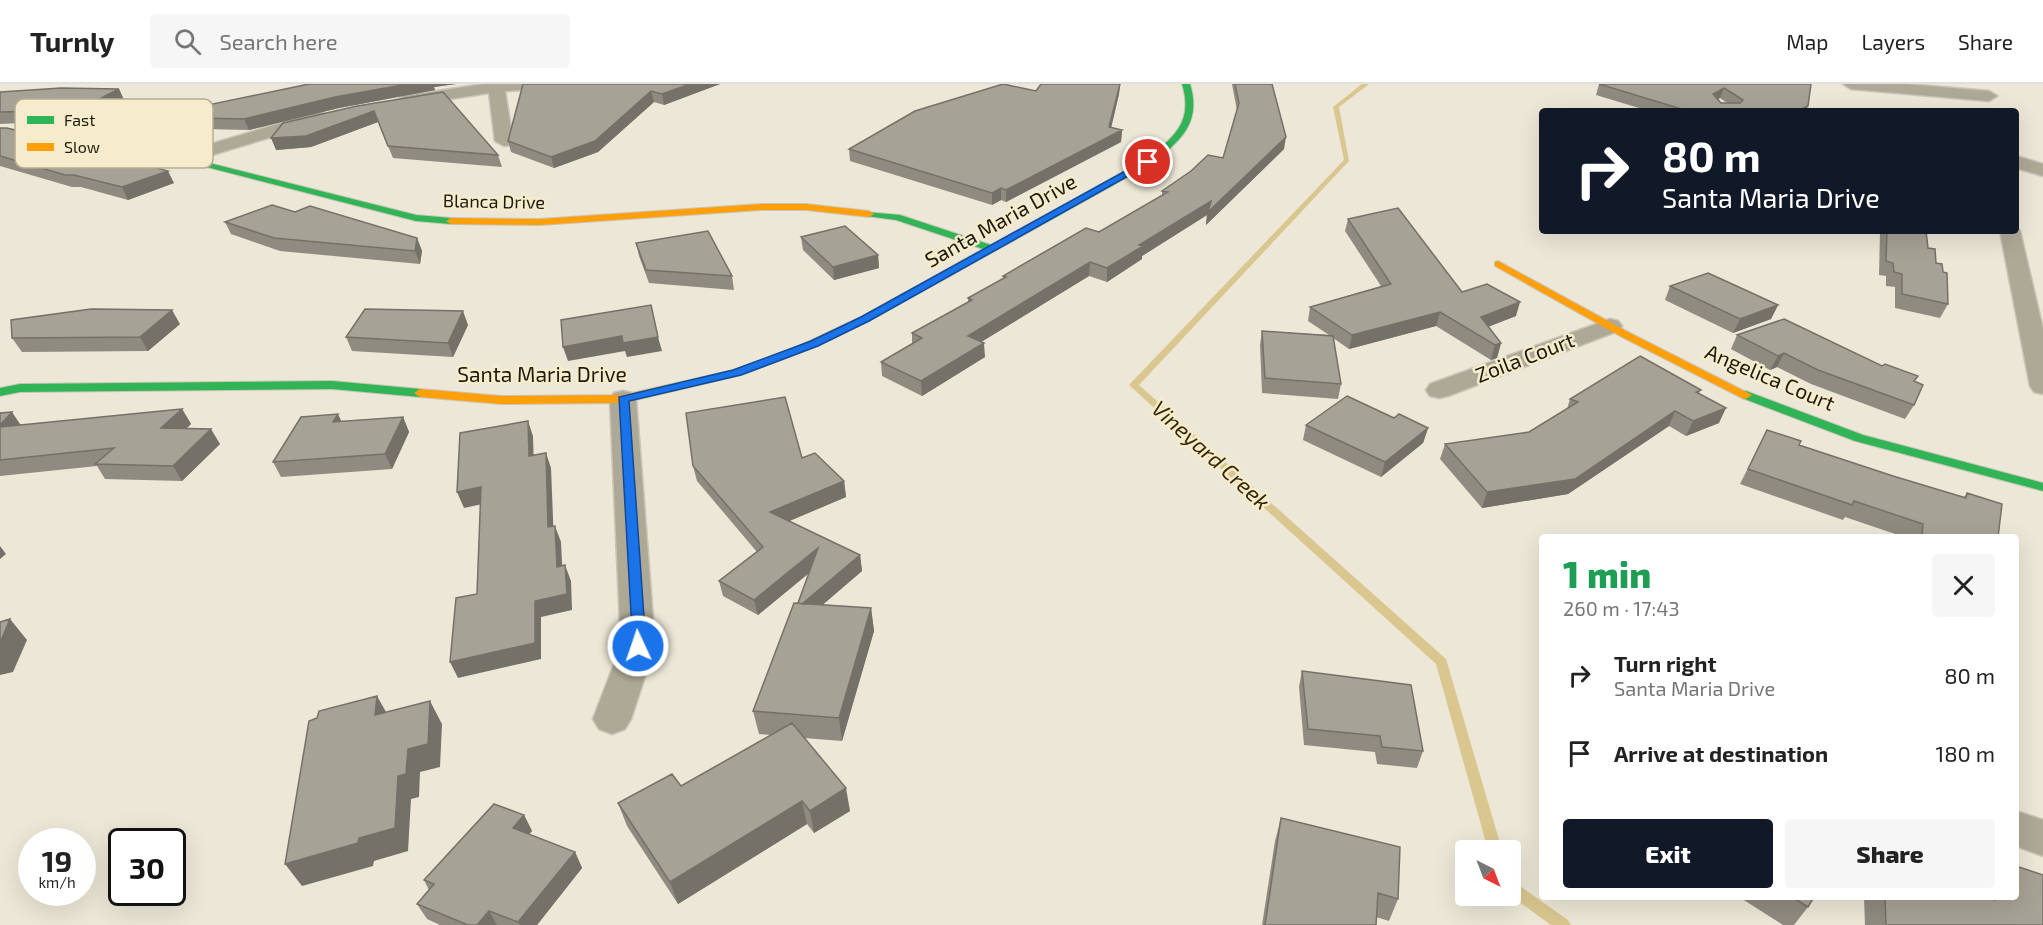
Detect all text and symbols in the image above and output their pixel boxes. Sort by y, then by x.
search box [150,14,570,68]
text: Turnly [30,24,114,58]
icon: search [171,25,204,58]
text: Search here [219,28,338,54]
text: Map [1786,29,1828,54]
text: Layers [1861,29,1925,54]
text: Share [1958,29,2013,54]
legend [15,99,213,168]
text: Fast [64,110,95,129]
text: 80 m [1662,130,1761,180]
icon: right [1563,132,1641,210]
pin [1122,136,1173,187]
text: Slow [64,137,100,156]
icon: arrive [1131,145,1164,178]
street label: Santa Maria Drive [920,168,1080,272]
text: Santa Maria Drive [1662,181,1880,213]
street label: Blanca Drive [443,189,545,213]
street label: Zoila Court [1472,326,1577,387]
street label: Angelica Court [1702,338,1839,415]
street label: Santa Maria Drive [457,361,627,386]
water label: Vineyard Creek [1147,394,1276,515]
text: 1 min [1563,552,1651,595]
button: close [1932,554,1995,617]
text: 260 m · 17:43 [1563,596,1680,620]
position arrow [606,614,670,678]
text: Turn right [1614,650,1716,676]
icon: right [1563,659,1596,692]
text: 80 m [1944,662,1995,688]
text: Santa Maria Drive [1614,676,1775,700]
icon: arrive [1563,737,1596,770]
text: Arrive at destination [1614,740,1828,766]
text: 180 m [1935,740,1995,766]
button: Exit [1563,819,1773,888]
button: Share [1785,819,1995,888]
speed limit sign: 30 [108,828,186,906]
north arrow [1455,840,1521,906]
map controls [1455,840,1521,906]
text: 19 [42,842,72,878]
text: km/h [38,873,76,891]

